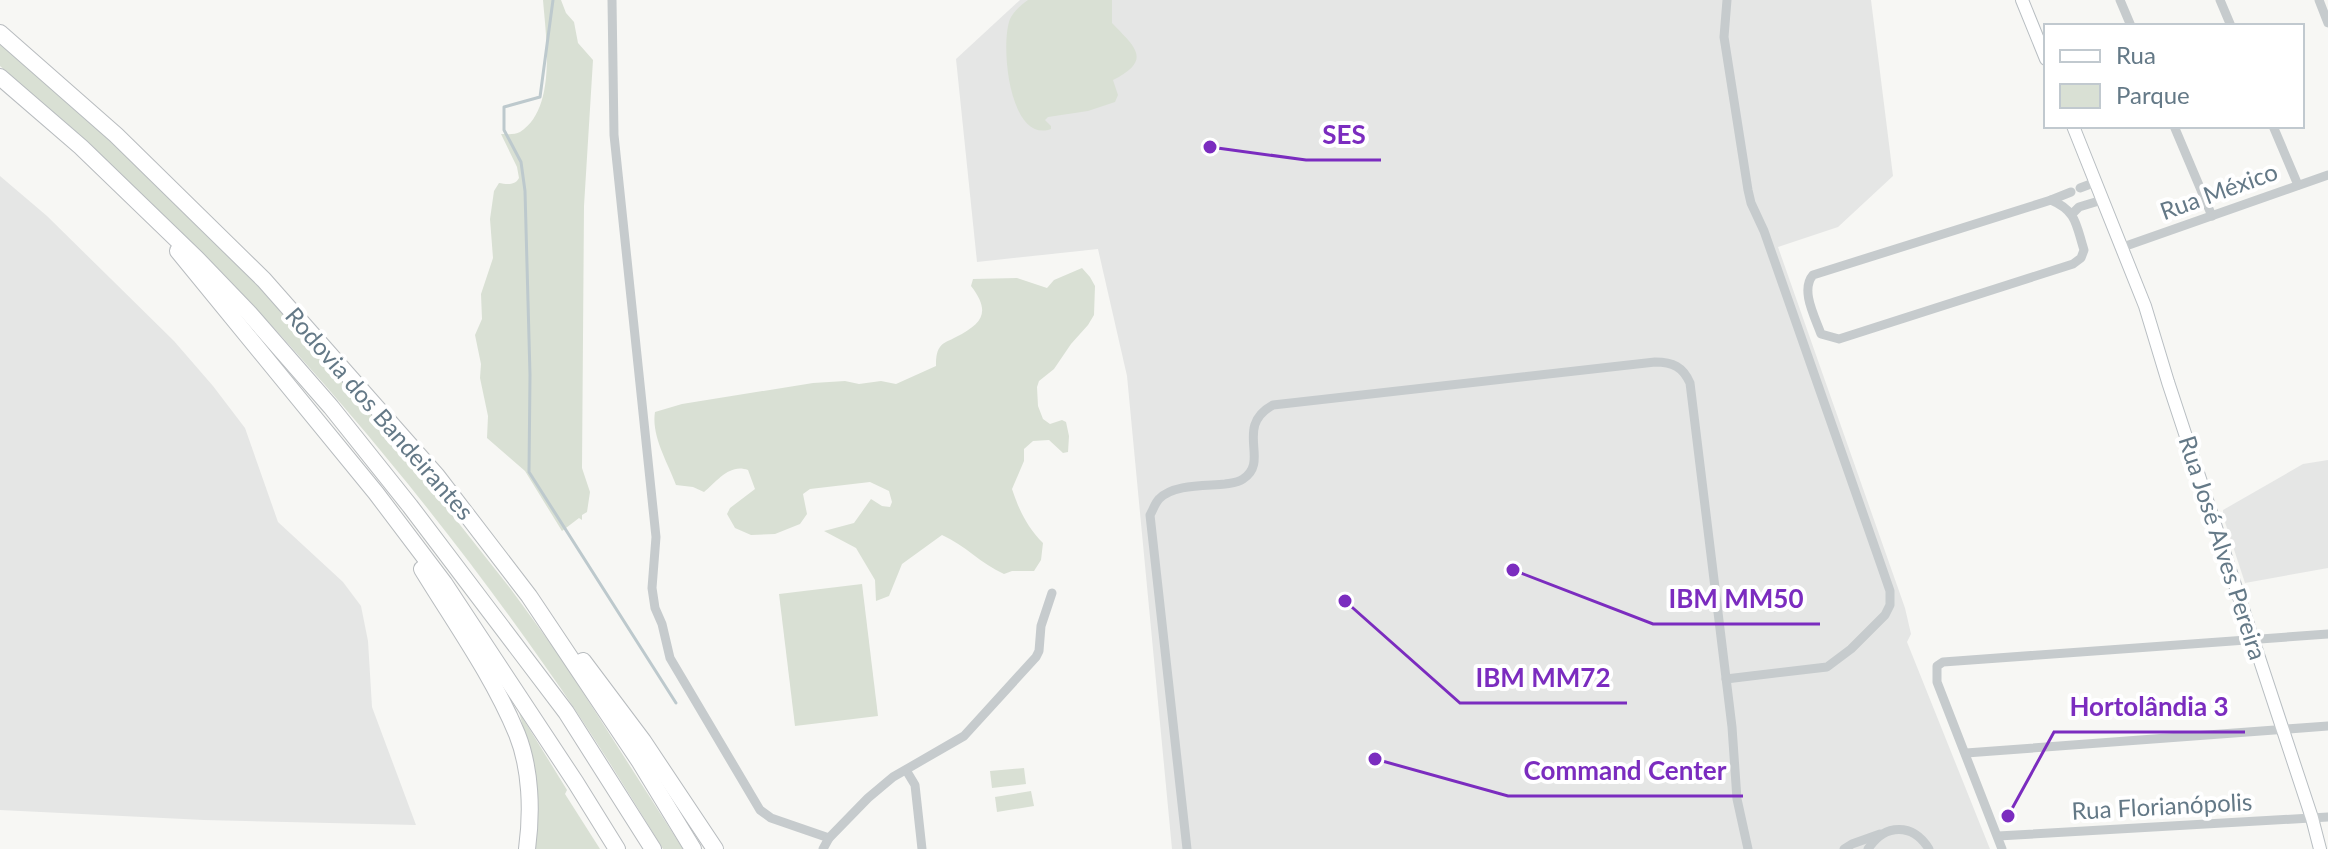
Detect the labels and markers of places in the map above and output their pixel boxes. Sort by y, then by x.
callout: SES [1306,110,1381,160]
callout: IBM MM50 [1653,574,1820,624]
callout: IBM MM72 [1460,653,1627,703]
callout: Hortolândia 3 [2054,682,2245,732]
callout: Command Center [1508,746,1743,796]

